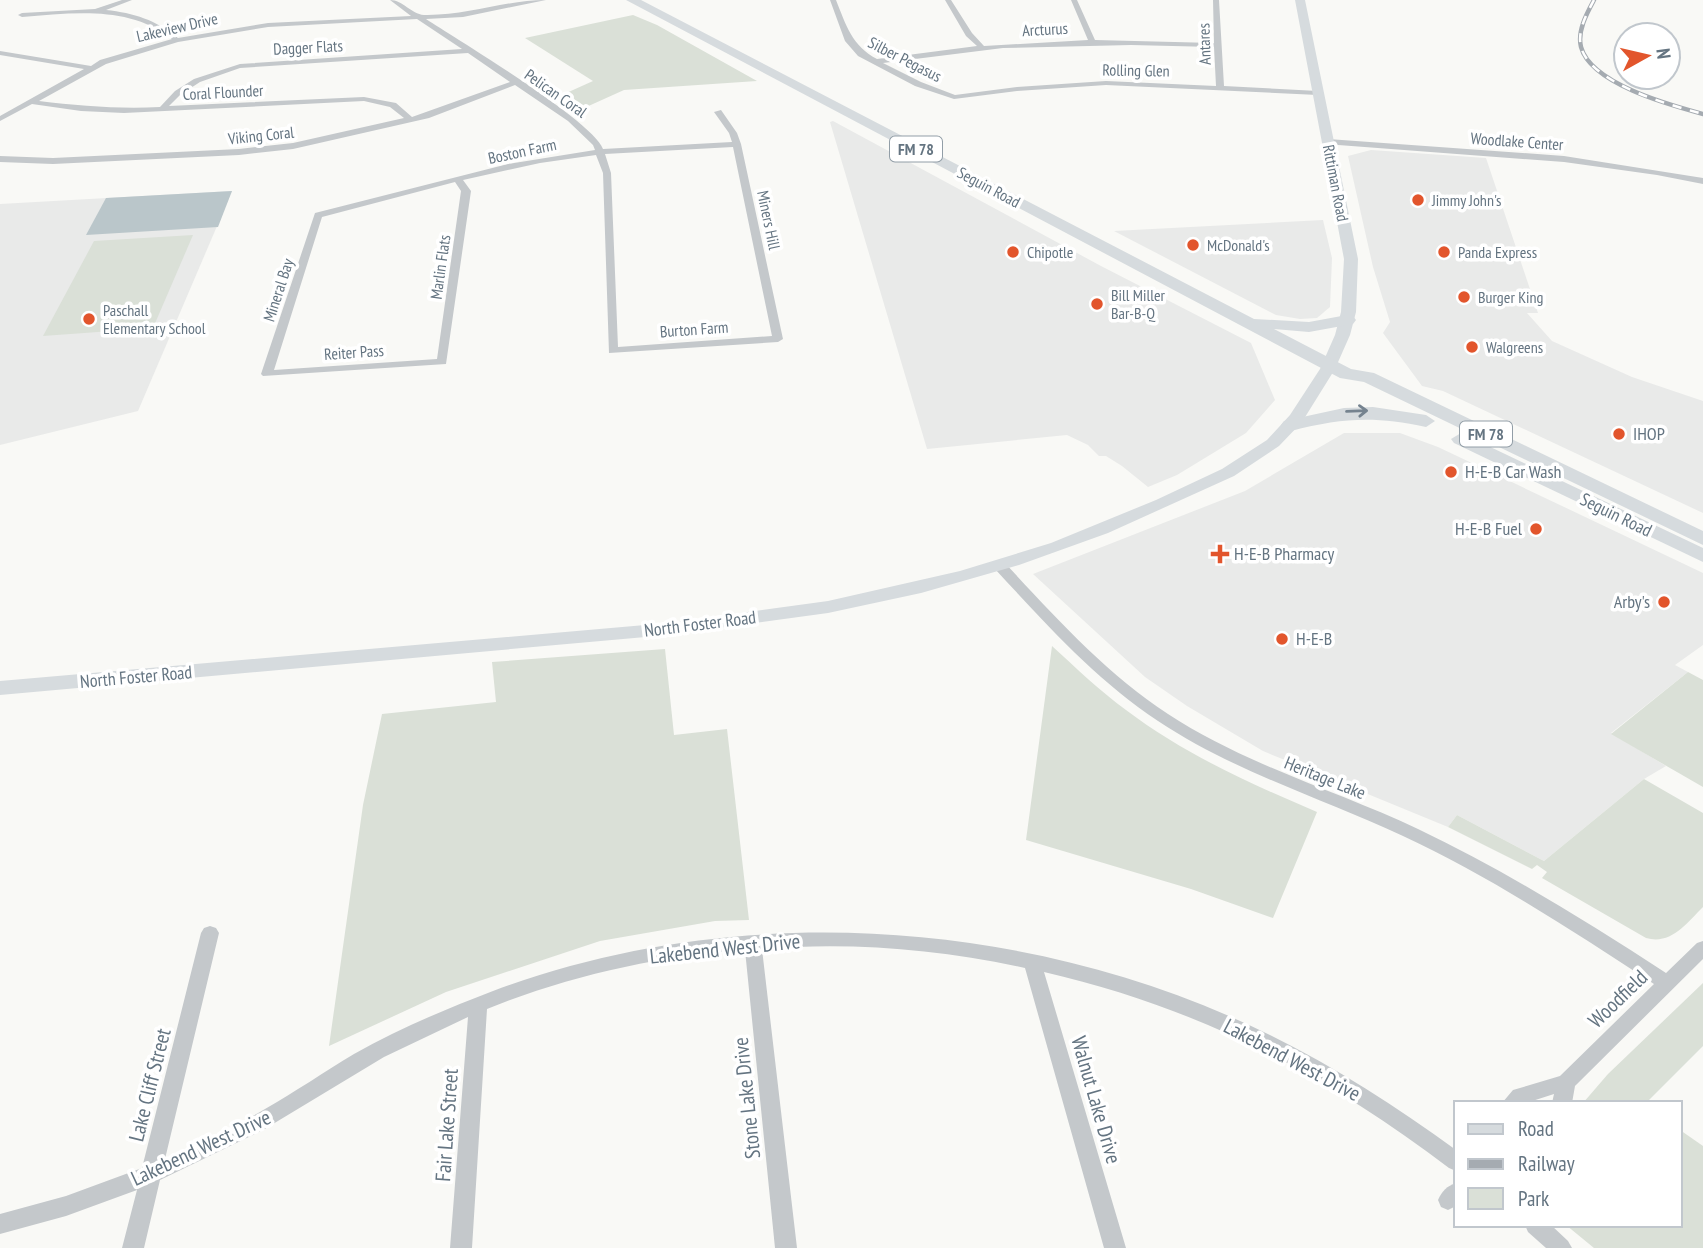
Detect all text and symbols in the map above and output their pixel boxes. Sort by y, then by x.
street label: Lakeview Drive [134,8,220,46]
street label: Arcturus [1022,18,1068,40]
north arrow [1612,21,1682,91]
street label: Antares [1193,23,1215,65]
street label: Silber Pegasus [865,32,945,86]
street label: Dagger Flats [273,35,343,59]
text: N [1651,47,1676,60]
street label: Rolling Glen [1102,59,1170,81]
street label: Pelican Coral [521,64,591,122]
street label: Coral Flounder [182,80,264,104]
street label: Viking Coral [226,122,295,149]
street label: Woodlake Center [1470,128,1565,154]
street label: Boston Farm [486,134,558,168]
road number: FM 78 [890,136,942,162]
street label: Rittiman Road [1319,143,1353,223]
street label: Seguin Road [954,162,1024,212]
street label: Miners Hill [753,189,785,252]
place label: Jimmy John's [1431,190,1501,210]
marker: Jimmy John's [1410,192,1426,208]
street label: Marlin Flats [426,233,454,301]
place label: McDonald's [1207,235,1270,255]
marker: McDonald's [1185,237,1201,253]
place label: Chipotle [1027,242,1073,262]
place label: Panda Express [1458,242,1537,262]
marker: Chipotle [1005,244,1021,260]
marker: Panda Express [1436,244,1452,260]
street label: Mineral Bay [258,256,298,324]
place label: Bill Miller Bar-B-Q [1111,285,1166,323]
place label: Burger King [1478,287,1543,307]
marker: Burger King [1456,289,1472,305]
marker: Bill Miller Bar-B-Q [1089,296,1105,312]
place label: Paschall Elementary School [103,300,206,338]
marker: Paschall Elementary School [81,311,97,327]
street label: Burton Farm [659,317,729,341]
place label: Walgreens [1486,337,1543,357]
marker: Walgreens [1464,339,1480,355]
street label: Reiter Pass [323,340,385,364]
one-way arrow [1346,404,1369,418]
road number: FM 78 [1460,422,1512,446]
place label: IHOP [1633,422,1665,445]
marker: IHOP [1611,426,1627,442]
place label: H-E-B Car Wash [1465,460,1562,483]
marker: H-E-B Car Wash [1443,464,1459,480]
street label: Seguin Road [1577,487,1656,542]
place label: H-E-B Fuel [1455,517,1523,540]
marker: H-E-B Fuel [1528,521,1544,537]
place label: H-E-B Pharmacy [1234,542,1334,565]
marker: H-E-B Pharmacy [1212,546,1228,562]
place label: Arby's [1614,590,1650,613]
marker: Arby's [1656,594,1672,610]
street label: North Foster Road [643,605,757,642]
place label: H-E-B [1296,627,1332,650]
marker: H-E-B [1274,631,1290,647]
street label: North Foster Road [79,660,193,693]
street label: Heritage Lake [1281,751,1369,804]
street label: Lakebend West Drive [648,927,802,970]
street label: Woodfield [1582,964,1653,1034]
street label: Lakebend West Drive [1219,1012,1365,1107]
street label: Lake Cliff Street [122,1025,177,1144]
street label: Walnut Lake Drive [1065,1033,1128,1167]
street label: Stone Lake Drive [727,1036,766,1160]
street label: Fair Lake Street [429,1067,464,1182]
legend [1454,1101,1682,1227]
street label: Lakebend West Drive [127,1103,275,1192]
text: Road [1518,1115,1554,1142]
text: Railway [1518,1150,1575,1177]
text: Park [1518,1185,1549,1212]

